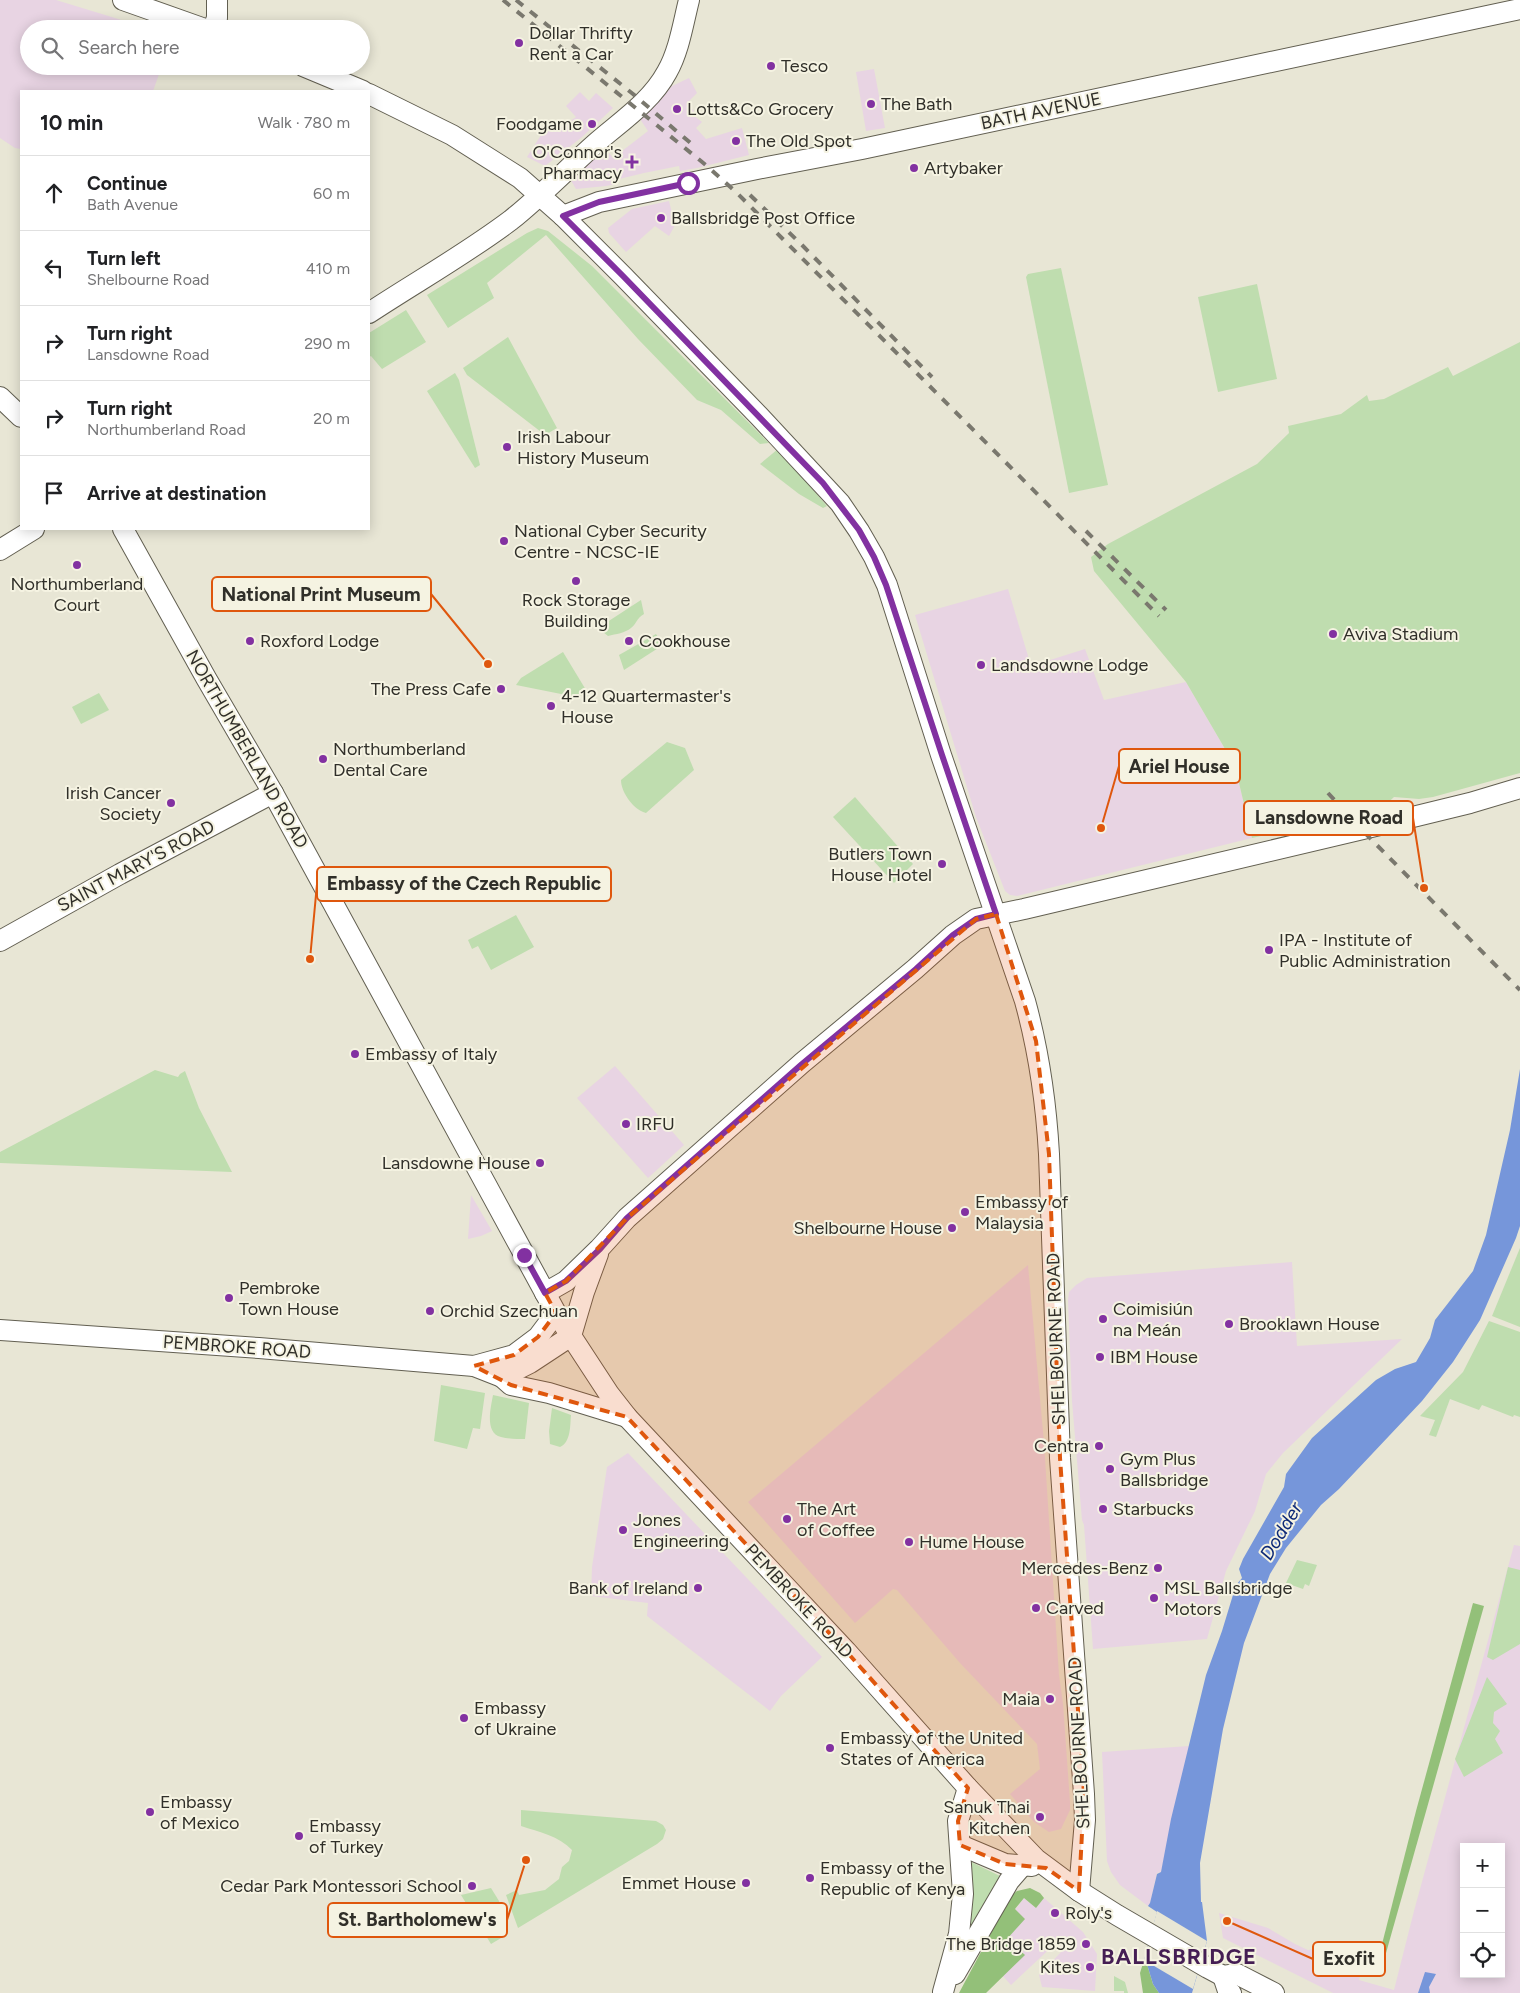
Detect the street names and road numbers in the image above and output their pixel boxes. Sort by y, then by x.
street label: BATH AVENUE [979,87,1103,135]
street label: NORTHUMBERLAND ROAD [181,646,313,852]
street label: SAINT MARY'S ROAD [54,815,218,917]
street label: SHELBOURNE ROAD [1042,1252,1070,1426]
street label: PEMBROKE ROAD [162,1331,312,1363]
street label: PEMBROKE ROAD [740,1539,858,1663]
street label: SHELBOURNE ROAD [1064,1656,1094,1830]

